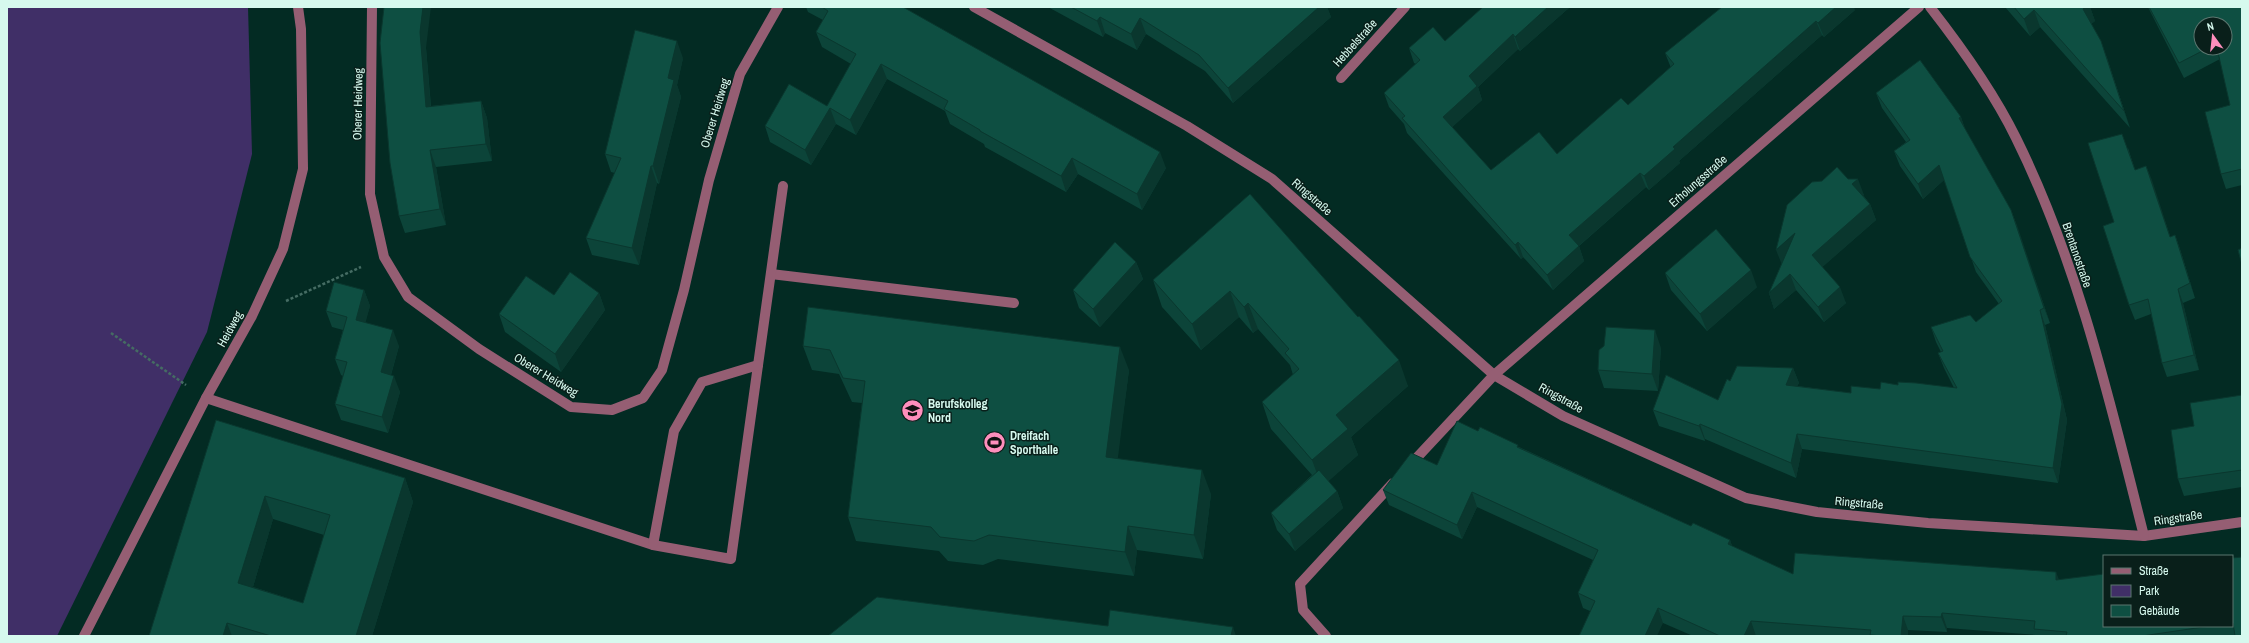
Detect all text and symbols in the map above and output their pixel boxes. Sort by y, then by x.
street label: Hebbelstraße [1329,16,1381,70]
north arrow [2193,16,2233,56]
text: N [2205,19,2215,34]
street label: Oberer Heidweg [349,67,367,140]
street label: Oberer Heidweg [697,76,733,150]
street label: Erholungsstraße [1666,151,1730,211]
street label: Ringstraße [1288,175,1336,219]
street label: Brentanostraße [2058,220,2096,290]
street label: Heidweg [214,308,247,350]
street label: Oberer Heidweg [511,350,582,401]
street label: Ringstraße [1536,379,1586,417]
place label: Berufskolleg Nord [928,396,988,426]
school or university icon: Berufskolleg Nord [900,398,926,424]
place label: Dreifach Sporthalle [1010,428,1059,458]
sports icon: Dreifach Sporthalle [981,430,1007,456]
street label: Ringstraße [1834,493,1884,513]
street label: Ringstraße [2153,507,2203,529]
legend [2103,555,2233,627]
text: Straße [2139,563,2169,579]
text: Park [2139,583,2159,599]
text: Gebäude [2139,603,2180,619]

